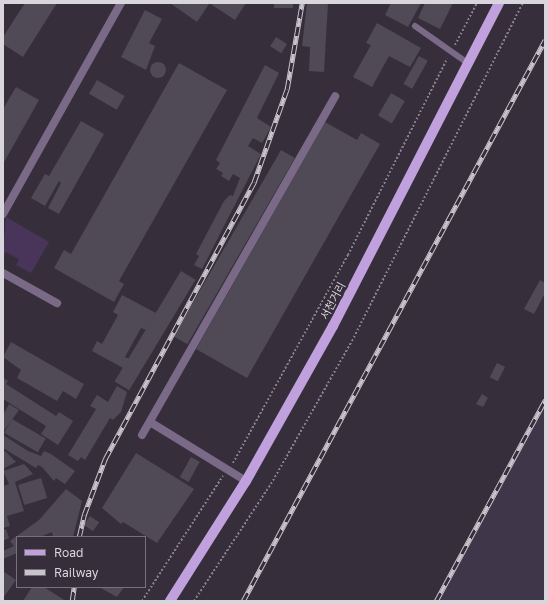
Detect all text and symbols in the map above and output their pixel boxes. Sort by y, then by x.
street label: 서천거리 [318,280,348,322]
legend [16,536,146,588]
text: Road [54,545,83,560]
text: Railway [54,565,99,580]

